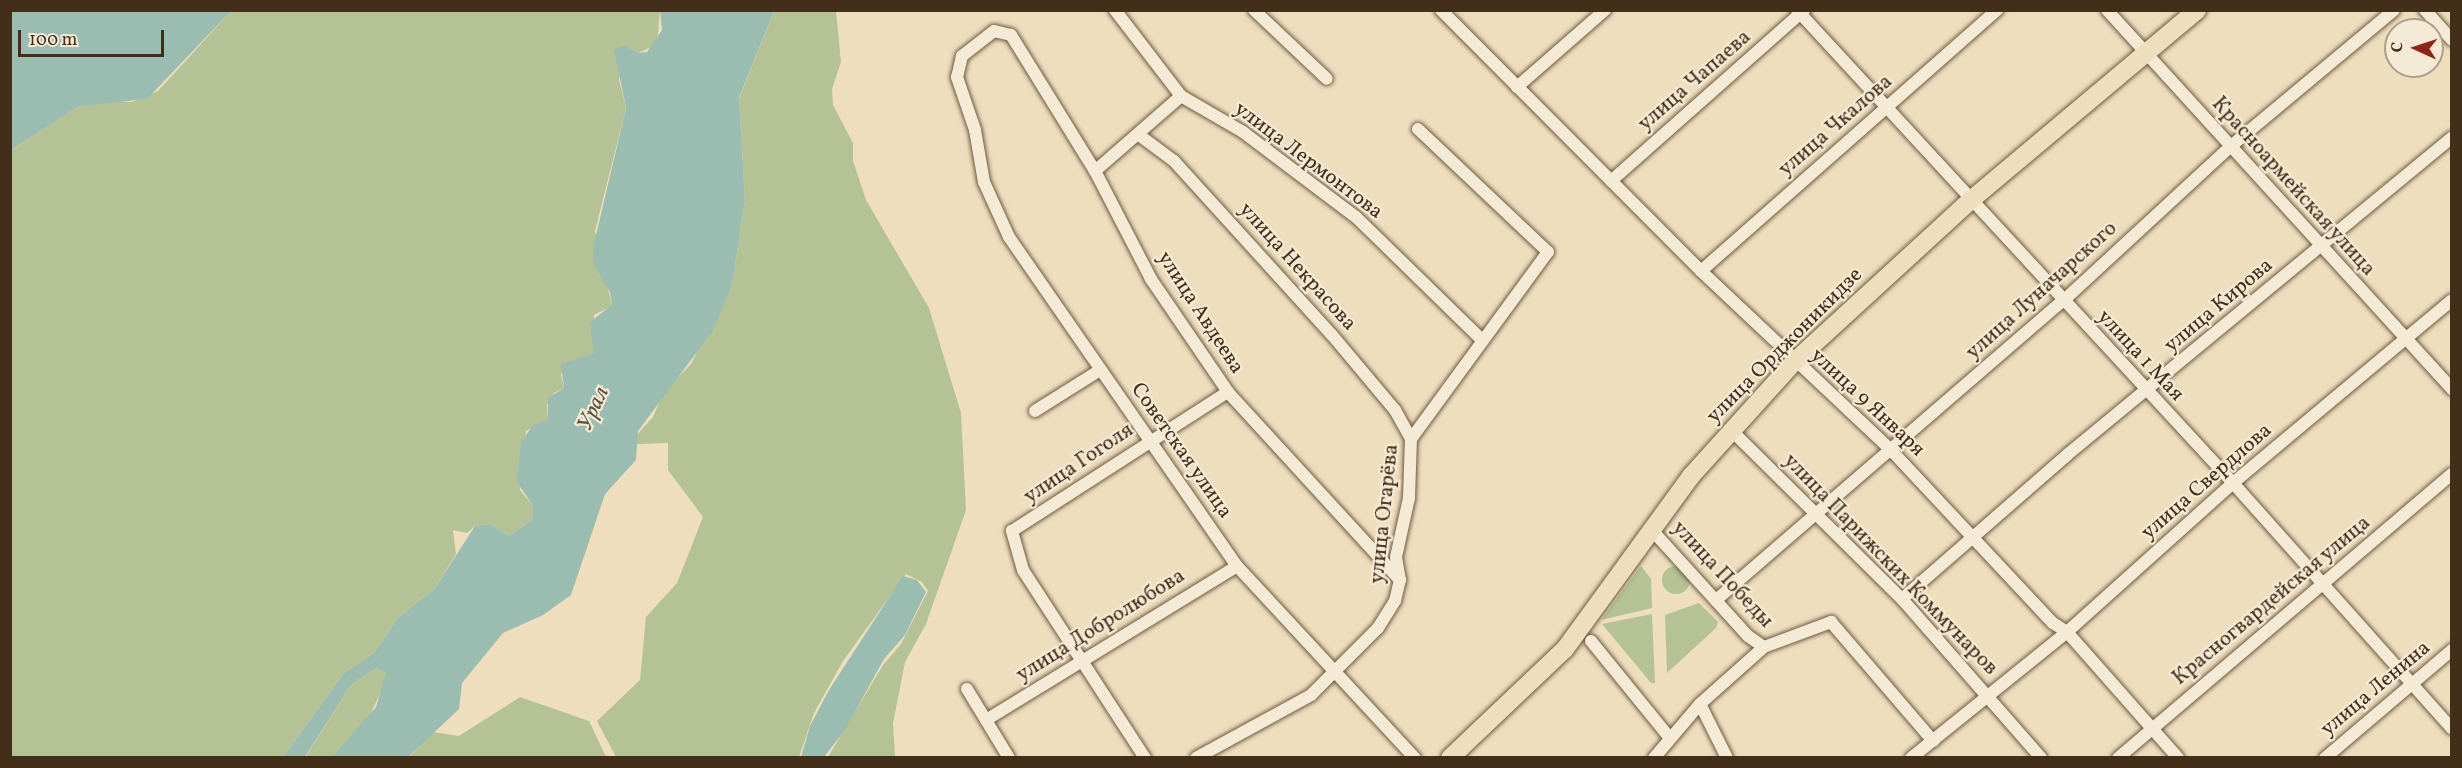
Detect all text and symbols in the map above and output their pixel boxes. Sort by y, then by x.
scale bar [21,18,166,56]
north arrow [2384,18,2444,78]
street label: улица Чапаева [1633,25,1757,137]
text: 100 m [29,28,78,53]
text: С [2387,41,2409,53]
street label: улица Чкалова [1774,70,1898,182]
street label: Красноармейская улица [2206,92,2380,282]
street label: улица Лермонтова [1229,97,1387,225]
street label: улица Некрасова [1233,198,1361,336]
street label: улица Луначарского [1961,216,2123,366]
street label: улица Авдеева [1151,247,1249,379]
street label: улица Кирова [2160,253,2278,359]
street label: улица Орджоникидзе [1702,263,1868,429]
street label: улица 1 Мая [2091,305,2189,407]
street label: улица 9 Января [1805,344,1929,462]
street label: Советская улица [1125,378,1237,524]
water label: Урал [572,383,616,435]
street label: улица Гоголя [1019,418,1139,510]
street label: улица Свердлова [2137,418,2277,546]
street label: улица Огарёва [1365,443,1405,585]
street label: улица Парижских Коммунаров [1777,449,2003,681]
street label: Красногвардейская улица [2168,511,2376,691]
street label: улица Победы [1666,516,1778,634]
street label: улица Добролюбова [1012,564,1190,688]
street label: улица Ленина [2316,636,2436,742]

